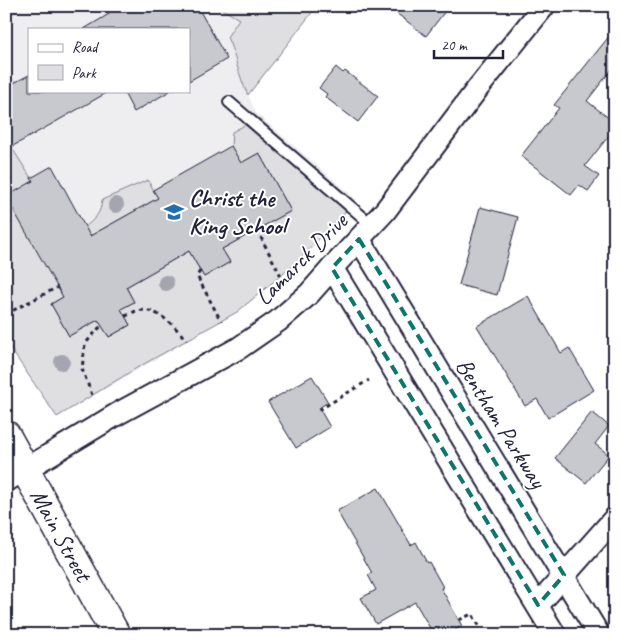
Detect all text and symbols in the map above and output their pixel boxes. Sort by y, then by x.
legend [28,28,190,92]
scale bar [434,28,502,60]
text: 20 m [441,36,468,55]
text: Road [72,38,99,57]
text: Park [72,64,97,83]
place label: Christ the King School [189,183,290,241]
school or university icon: Christ the King School [163,201,185,223]
street label: Lamarck Drive [248,205,355,312]
street label: Bentham Parkway [449,353,554,495]
street label: Main Street [24,484,99,588]

